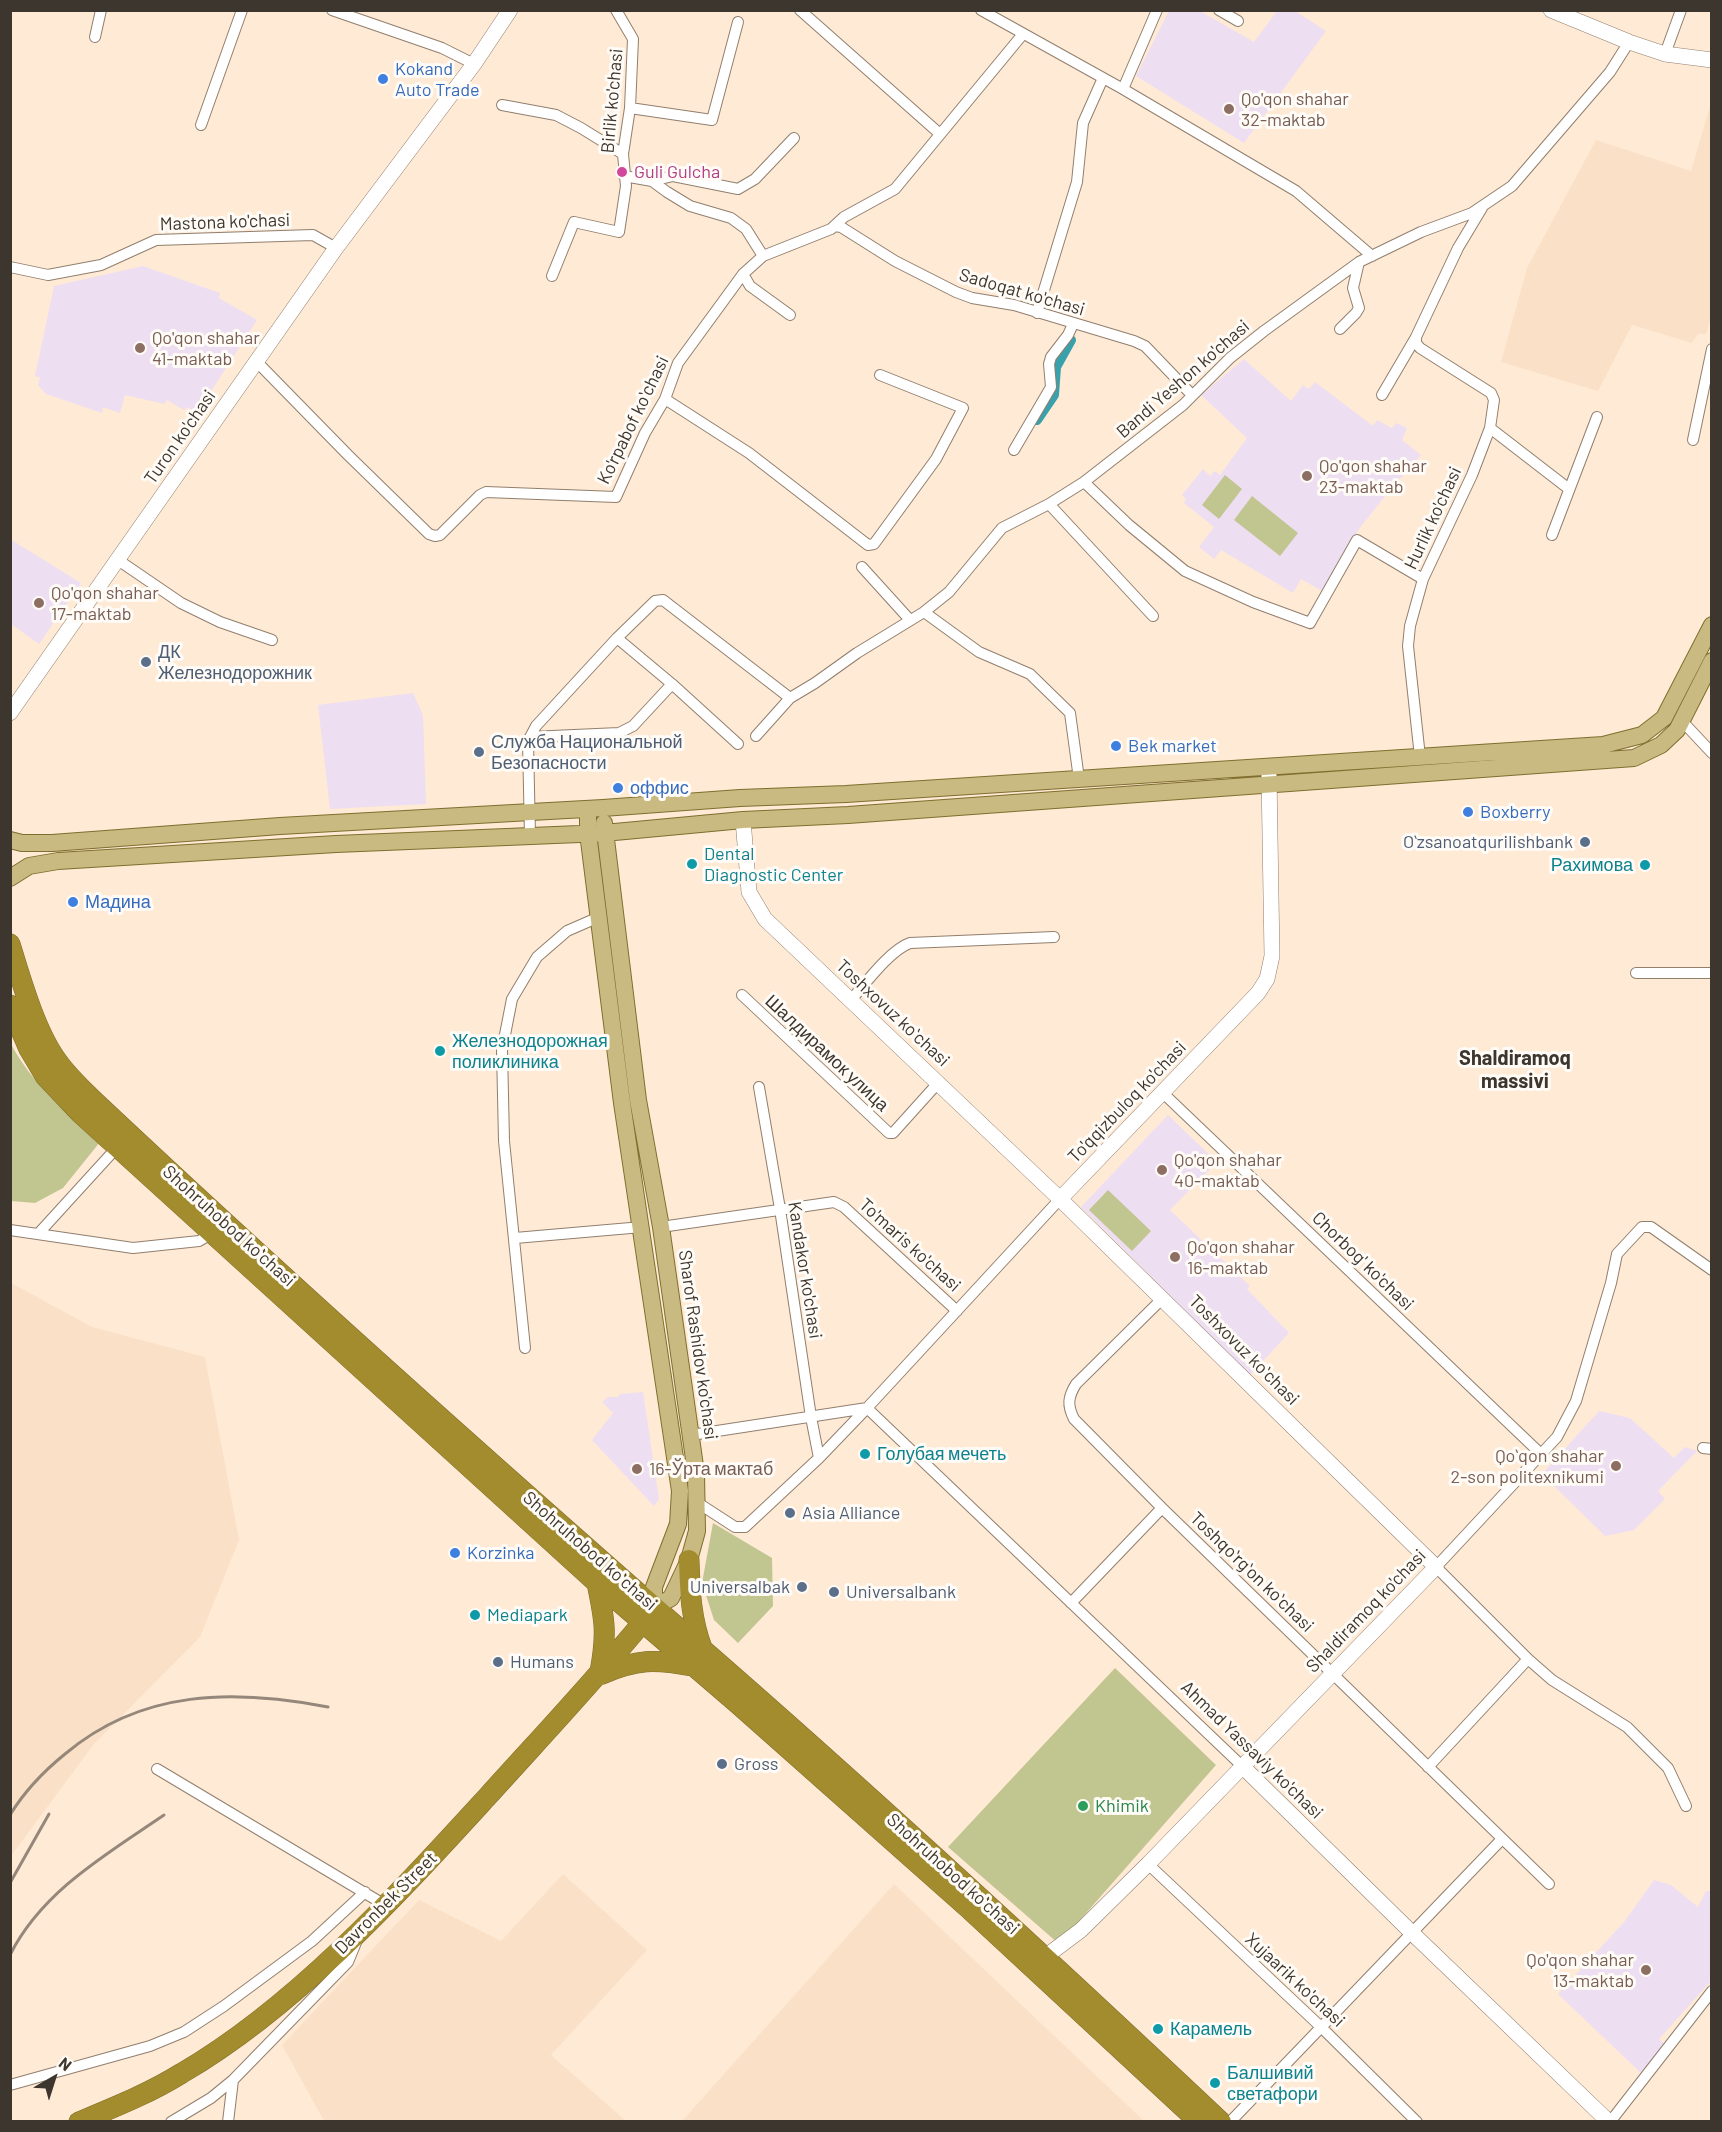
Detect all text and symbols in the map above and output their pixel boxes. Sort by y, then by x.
street label: Birlik ko'chasi [597,48,627,154]
place label: Kokand Auto Trade [395,58,480,100]
marker: Kokand Auto Trade [376,72,390,86]
place label: Qo'qon shahar 32-maktab [1241,88,1349,130]
marker: Qo'qon shahar 32-maktab [1222,102,1236,116]
place label: Guli Gulcha [634,161,720,183]
marker: Guli Gulcha [615,165,629,179]
street label: Mastona ko'chasi [159,209,291,235]
street label: Sadoqat ko'chasi [957,264,1087,320]
street label: Bandi Yeshon ko'chasi [1112,315,1254,443]
place label: Qo'qon shahar 41-maktab [152,327,260,370]
marker: Qo'qon shahar 41-maktab [133,341,147,355]
street label: Ko'rpabof koʻchasi [593,352,673,488]
street label: Turon ko'chasi [140,386,220,488]
place label: Qo'qon shahar 23-maktab [1319,455,1427,498]
street label: Hurlik ko'chasi [1400,463,1466,573]
marker: Qo'qon shahar 23-maktab [1300,469,1314,483]
place label: Qo'qon shahar 17-maktab [51,582,159,624]
marker: Qo'qon shahar 17-maktab [32,596,46,610]
place label: ДК Железнодорожник [158,641,312,684]
marker: ДК Железнодорожник [139,655,153,669]
place label: Служба Национальной Безопасности [491,731,683,774]
place label: Bek market [1128,735,1217,757]
marker: Bek market [1109,739,1123,753]
marker: Служба Национальной Безопасности [472,745,486,759]
place label: оффис [630,777,689,799]
marker: оффис [611,781,625,795]
place label: Boxberry [1480,801,1551,823]
marker: Boxberry [1461,805,1475,819]
place label: Oʻzsanoatqurilishbank [1403,831,1573,853]
marker: Oʻzsanoatqurilishbank [1578,835,1592,849]
place label: Dental Diagnostic Center [704,843,843,886]
place label: Рахимова [1551,854,1633,876]
marker: Dental Diagnostic Center [685,857,699,871]
marker: Рахимова [1638,858,1652,872]
place label: Мадина [85,891,151,913]
marker: Мадина [66,895,80,909]
street label: Toshxovuz koʻchasi [832,955,954,1071]
street label: Шалдирамок улица [761,990,893,1116]
place label: Железнодорожная поликлиника [452,1030,608,1072]
street label: To'qqizbuloq ko'chasi [1063,1037,1191,1167]
marker: Железнодорожная поликлиника [433,1044,447,1058]
district label: Shaldiramoq massivi [1459,1046,1571,1093]
place label: Qo'qon shahar 40-maktab [1174,1149,1282,1192]
street label: Shohruhobod koʻchasi [158,1161,300,1291]
marker: Qo'qon shahar 40-maktab [1155,1163,1169,1177]
street label: To'maris ko'chasi [855,1194,965,1296]
street label: Kandakor ko'chasi [783,1200,827,1340]
street label: Chorbog' ko'chasi [1308,1207,1418,1315]
place label: Qo'qon shahar 16-maktab [1187,1236,1295,1278]
street label: Sharof Rashidov ko'chasi [674,1249,722,1441]
marker: Qo'qon shahar 16-maktab [1168,1250,1182,1264]
street label: Toshxovuz koʻchasi [1184,1290,1304,1410]
place label: Голубая мечеть [877,1443,1006,1465]
place label: Qoʻqon shahar 2-son politexnikumi [1450,1445,1604,1488]
marker: Голубая мечеть [858,1447,872,1461]
place label: 16-Ўрта мактаб [649,1458,773,1480]
marker: Qoʻqon shahar 2-son politexnikumi [1609,1459,1623,1473]
marker: 16-Ўрта мактаб [630,1462,644,1476]
street label: Shohruhobod koʻchasi [519,1487,661,1615]
place label: Asia Alliance [802,1502,900,1524]
marker: Asia Alliance [783,1506,797,1520]
street label: Toshqoʻrgʻon koʻchasi [1186,1507,1318,1637]
place label: Korzinka [467,1542,534,1564]
street label: Shaldiramoq ko'chasi [1302,1545,1430,1677]
marker: Korzinka [448,1546,462,1560]
place label: Universalbak [690,1576,790,1598]
marker: Universalbak [795,1580,809,1594]
place label: Universalbank [846,1581,956,1603]
marker: Universalbank [827,1585,841,1599]
place label: Mediapark [487,1604,568,1626]
marker: Mediapark [468,1608,482,1622]
place label: Humans [510,1651,574,1673]
marker: Humans [491,1655,505,1669]
street label: Ahmad Yassaviy ko'chasi [1176,1677,1328,1823]
place label: Gross [734,1753,778,1775]
marker: Gross [715,1757,729,1771]
place label: Khimik [1095,1795,1149,1817]
marker: Khimik [1076,1799,1090,1813]
street label: Shohruhobod koʻchasi [882,1809,1024,1939]
street label: Davronbek Street [330,1847,442,1959]
street label: Xujaarik ko'chasi [1241,1928,1349,2032]
place label: Qo'qon shahar 13-maktab [1526,1949,1634,1992]
marker: Qo'qon shahar 13-maktab [1639,1963,1653,1977]
place label: Карамель [1170,2018,1252,2040]
marker: Карамель [1151,2022,1165,2036]
north arrow [24,2048,84,2108]
text: N [56,2053,76,2074]
place label: Балшивий светафори [1227,2062,1318,2104]
marker: Балшивий светафори [1208,2076,1222,2090]

